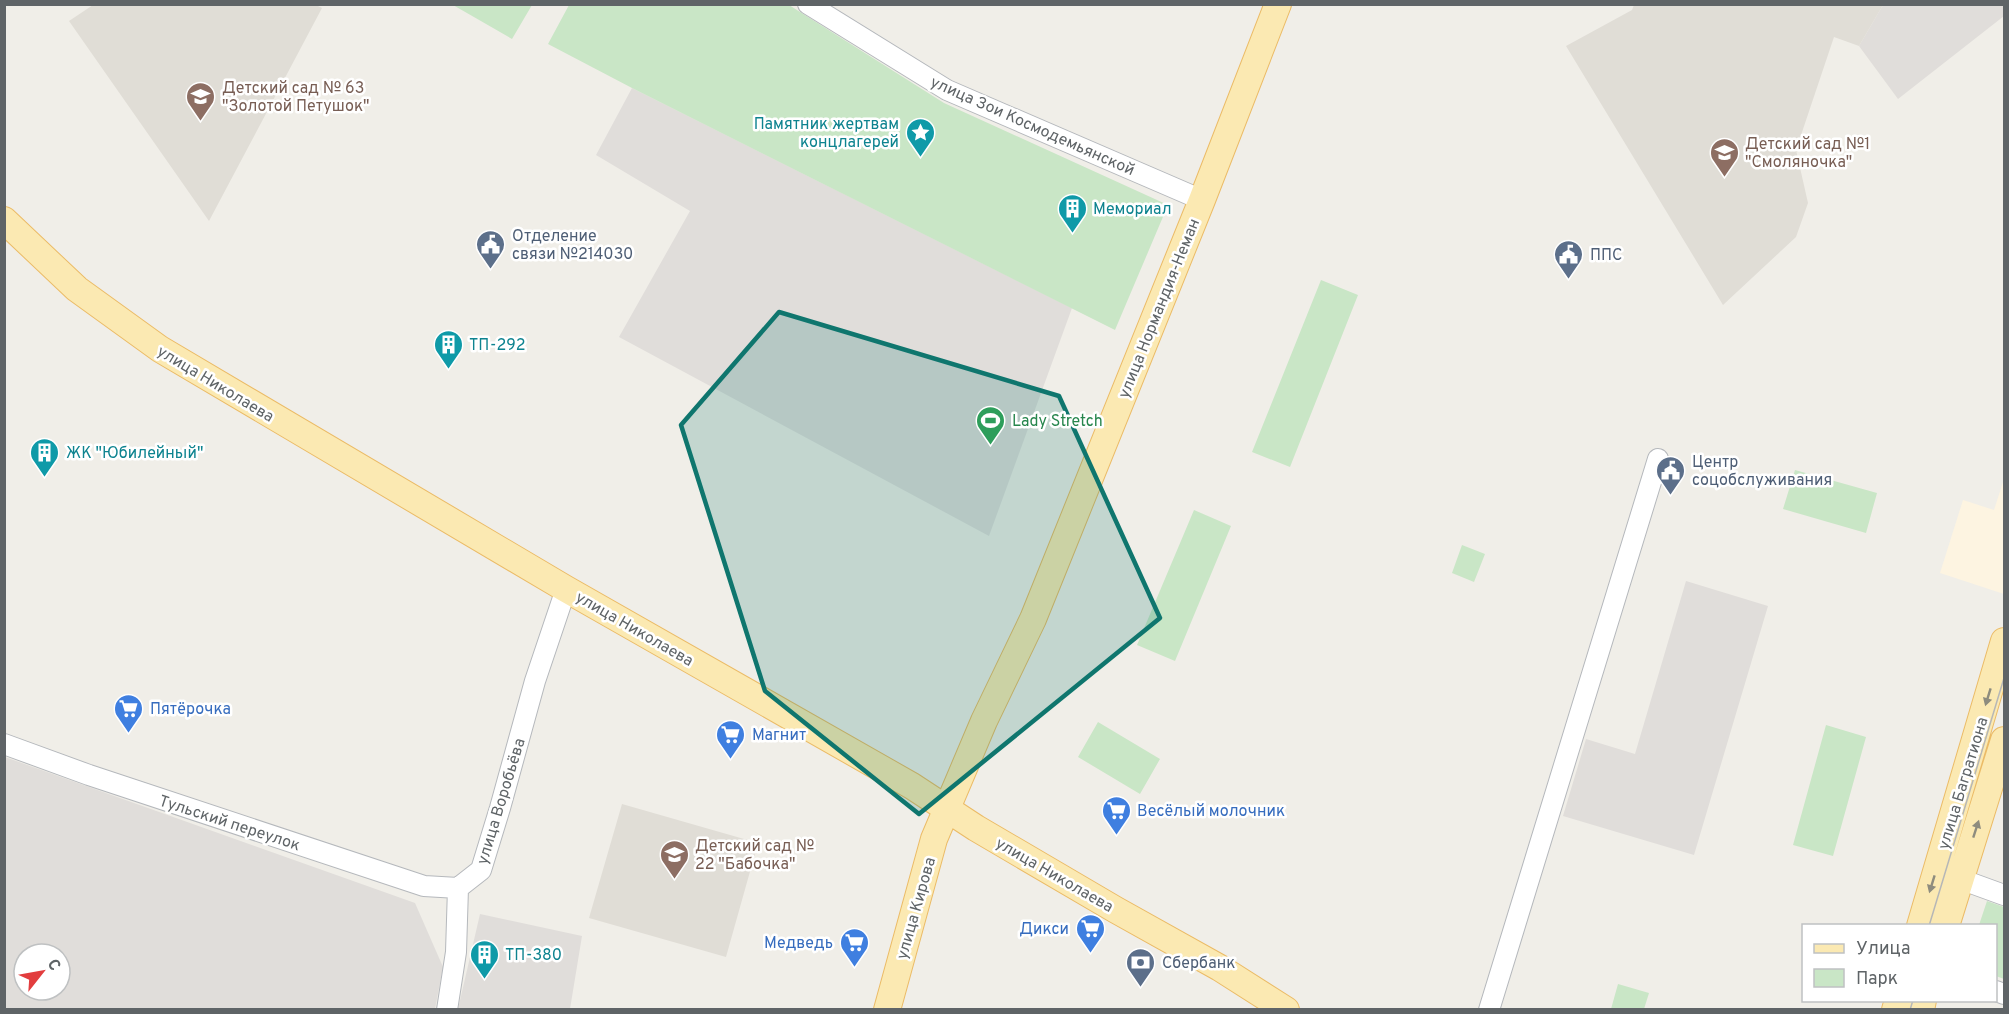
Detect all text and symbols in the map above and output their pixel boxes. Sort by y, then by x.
street label: улица Зои Космодемьянской [927,73,1137,181]
place label: Детский сад № 63 "Золотой Петушок" [222,79,370,117]
school or university icon: Детский сад № 63 "Золотой Петушок" [185,80,217,122]
place label: Памятник жертвам концлагерей [754,115,899,153]
place icon: Памятник жертвам концлагерей [904,116,936,158]
place label: Детский сад №1 "Смоляночка" [1745,135,1870,173]
school or university icon: Детский сад №1 "Смоляночка" [1708,136,1740,178]
building icon: Мемориал [1056,192,1088,234]
place label: Мемориал [1093,200,1172,220]
street label: улица Нормандия-Неман [1115,216,1205,402]
place label: Отделение связи №214030 [512,227,633,265]
public building icon: Отделение связи №214030 [475,228,507,270]
public building icon: ППС [1553,238,1585,280]
place label: ППС [1590,246,1622,266]
building icon: ТП-292 [432,328,464,370]
place label: ТП-292 [469,336,526,356]
street label: улица Николаева [153,342,277,428]
sports icon: Lady Stretch [975,404,1007,446]
place label: Lady Stretch [1012,412,1103,432]
building icon: ЖК "Юбилейный" [29,436,61,478]
place label: ЖК "Юбилейный" [66,444,203,464]
place label: Центр соцобслуживания [1692,453,1832,491]
public building icon: Центр соцобслуживания [1655,454,1687,496]
street label: улица Николаева [571,588,697,672]
one-way arrow [1983,688,1992,706]
supermarket icon: Пятёрочка [113,692,145,734]
place label: Пятёрочка [150,700,231,720]
street label: улица Багратиона [1934,715,1994,852]
supermarket icon: Магнит [715,718,747,760]
place label: Магнит [752,726,806,746]
street label: улица Воробьёва [473,736,531,867]
street label: Тульский переулок [156,792,302,856]
supermarket icon: Весёлый молочник [1100,794,1132,836]
place label: Весёлый молочник [1137,802,1285,822]
one-way arrow [1972,820,1981,838]
street label: улица Николаева [991,834,1117,918]
place label: Детский сад № 22 "Бабочка" [695,837,814,875]
school or university icon: Детский сад № 22 "Бабочка" [658,838,690,880]
street label: улица Кирова [893,855,941,962]
one-way arrow [1927,875,1936,893]
supermarket icon: Дикси [1074,912,1106,954]
place label: Дикси [1019,920,1069,940]
legend [1802,924,1997,1002]
supermarket icon: Медведь [838,926,870,968]
place label: Медведь [764,934,833,954]
building icon: ТП-380 [468,938,500,980]
text: Улица [1856,938,1910,961]
north arrow [12,942,72,1002]
place label: ТП-380 [505,946,562,966]
bank icon: Сбербанк [1125,946,1157,988]
place label: Сбербанк [1162,954,1235,974]
text: С [42,956,64,975]
text: Парк [1856,968,1898,991]

